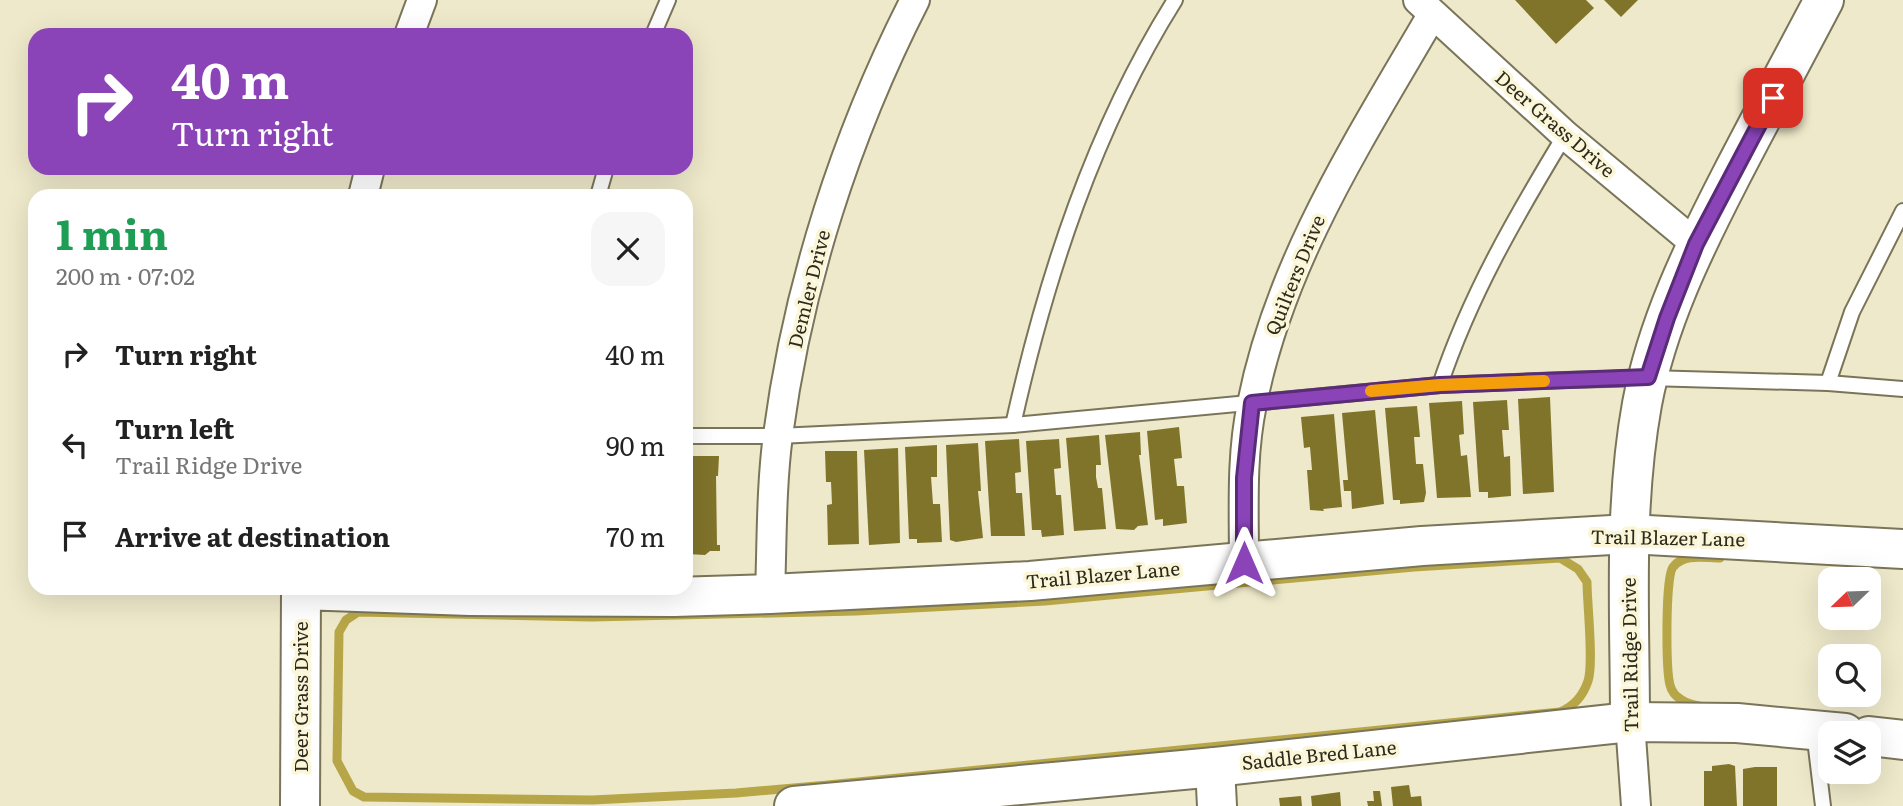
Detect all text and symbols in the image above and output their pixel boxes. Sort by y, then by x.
text: 40 m [171,41,289,114]
icon: right [56,56,147,147]
street label: Deer Grass Drive [1489,63,1622,183]
pin [1743,68,1803,128]
icon: arrive [1754,79,1792,117]
text: Turn right [171,108,333,156]
text: 1 min [56,201,168,263]
street label: Quilters Drive [1257,210,1331,339]
button: close [591,212,665,286]
street label: Demler Drive [780,226,836,351]
text: 200 m · 07:02 [56,258,195,292]
text: Turn right [115,334,257,373]
text: 40 m [605,334,665,373]
icon: right [56,335,94,373]
text: Turn left [115,408,234,447]
text: 90 m [606,425,665,464]
icon: left [56,426,94,464]
text: Trail Ridge Drive [115,447,302,481]
text: Arrive at destination [115,516,390,555]
text: 70 m [606,516,665,555]
icon: arrive [56,517,94,555]
street label: Trail Blazer Lane [1590,522,1746,552]
position arrow [1207,526,1281,600]
street label: Trail Blazer Lane [1025,553,1181,595]
north arrow [1818,567,1881,630]
map controls [1818,567,1881,784]
street label: Trail Ridge Drive [1614,577,1644,733]
street label: Deer Grass Drive [286,621,314,773]
button: search [1818,644,1881,707]
button: layers [1818,721,1881,784]
street label: Saddle Bred Lane [1240,732,1398,776]

